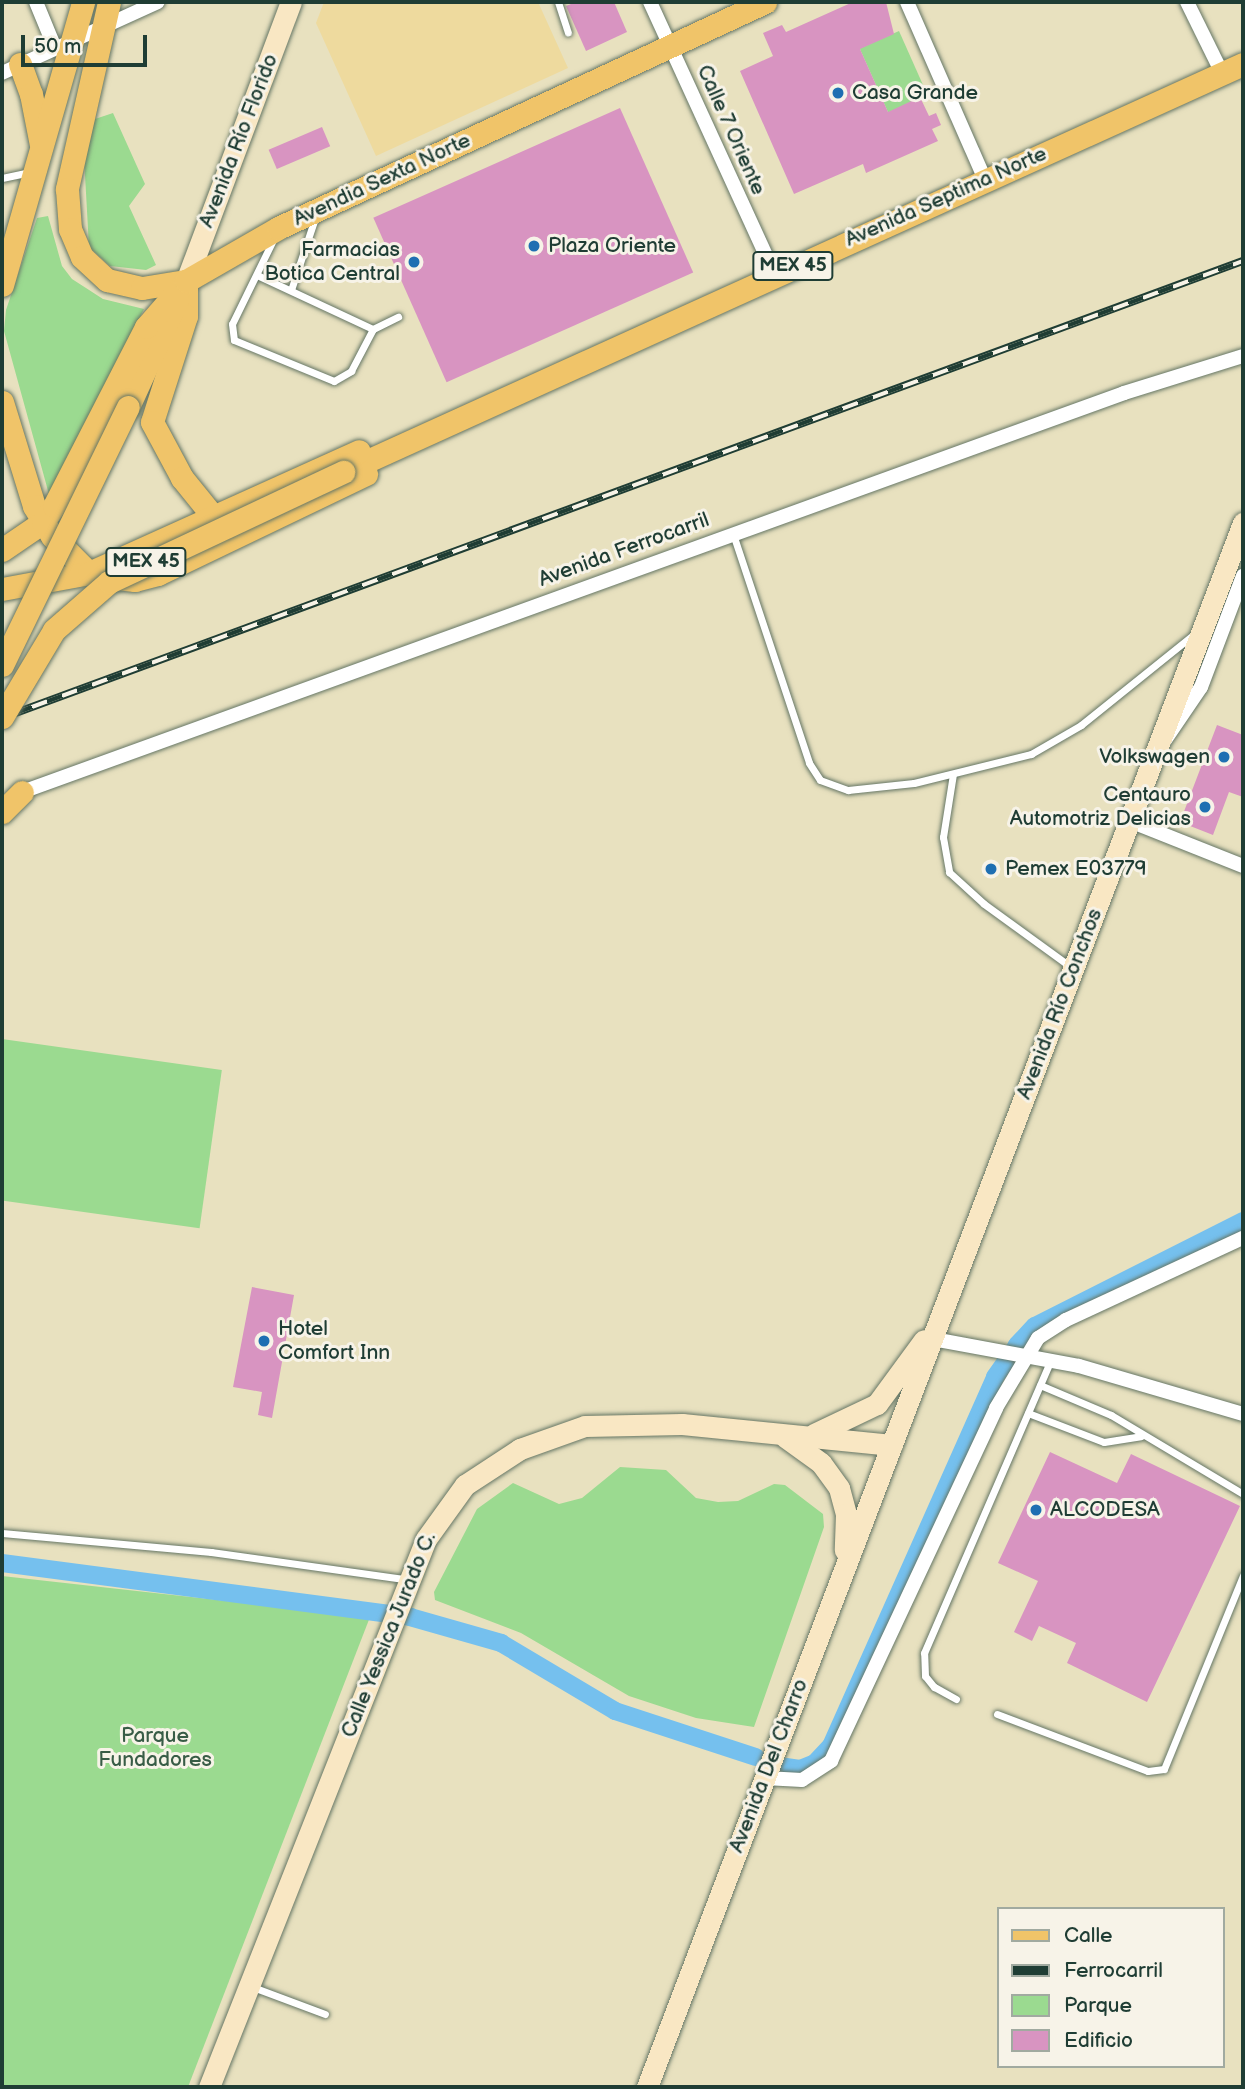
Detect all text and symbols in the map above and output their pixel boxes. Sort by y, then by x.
scale bar [24,21,150,65]
text: 50 m [34,34,81,59]
street label: Avenida Río Florido [194,51,284,231]
street label: Calle 7 Oriente [691,60,771,200]
place label: Casa Grande [852,80,978,106]
marker: Casa Grande [830,85,846,101]
street label: Avendia Sexta Norte [289,128,475,232]
street label: Avenida Septima Norte [841,141,1051,253]
place label: Plaza Oriente [548,233,676,259]
place label: Farmacias Botica Central [264,237,400,287]
marker: Plaza Oriente [526,238,542,254]
road number: MEX 45 [751,250,835,282]
marker: Farmacias Botica Central [406,254,422,270]
street label: Avenida Ferrocarril [535,507,713,593]
road number: MEX 45 [104,547,188,578]
place label: Volkswagen [1099,744,1210,770]
marker: Volkswagen [1216,749,1232,765]
place label: Centauro Automotriz Delicias [1010,782,1191,832]
marker: Centauro Automotriz Delicias [1197,799,1213,815]
place label: Pemex E03779 [1005,856,1147,882]
marker: Pemex E03779 [983,861,999,877]
street label: Avenida Río Conchos [1012,905,1108,1103]
place label: Hotel Comfort Inn [278,1316,390,1366]
marker: Hotel Comfort Inn [256,1333,272,1349]
place label: ALCODESA [1050,1497,1160,1523]
marker: ALCODESA [1028,1502,1044,1518]
street label: Calle Yessica Jurado C. [336,1528,442,1742]
street label: Avenida Del Charro [724,1676,814,1856]
park label: Parque Fundadores [98,1723,212,1773]
legend [996,1907,1224,2068]
text: Calle [1064,1923,1113,1948]
text: Ferrocarril [1064,1958,1163,1983]
text: Parque [1064,1993,1132,2018]
text: Edificio [1064,2028,1133,2053]

